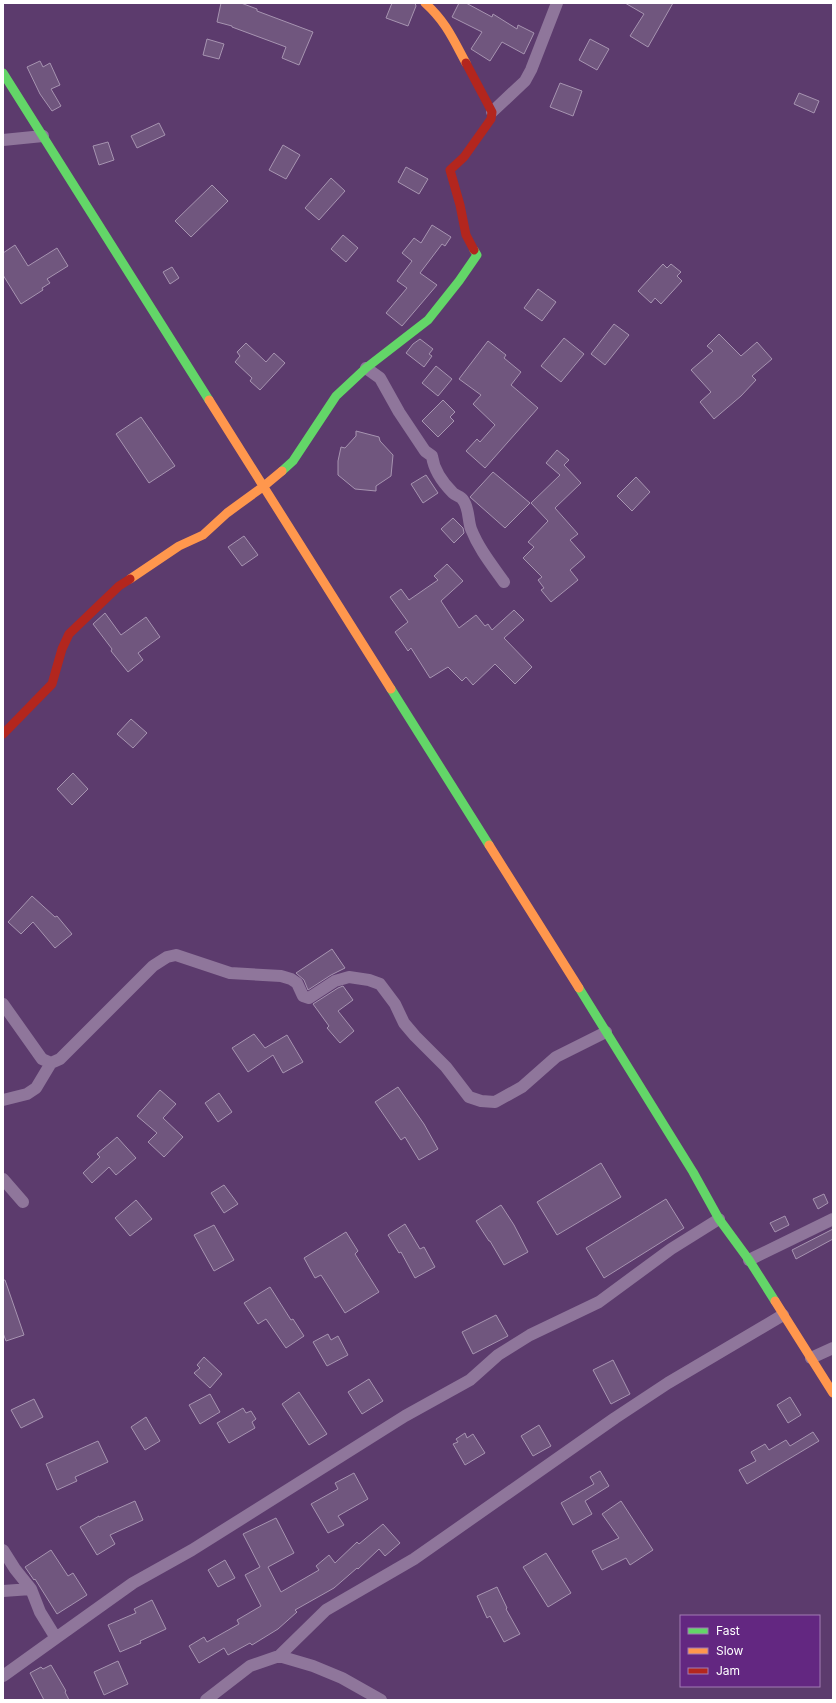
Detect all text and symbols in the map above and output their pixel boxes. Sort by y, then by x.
legend [680,1615,820,1687]
text: Fast [716,1623,740,1638]
text: Slow [716,1643,744,1658]
text: Jam [716,1663,740,1678]

